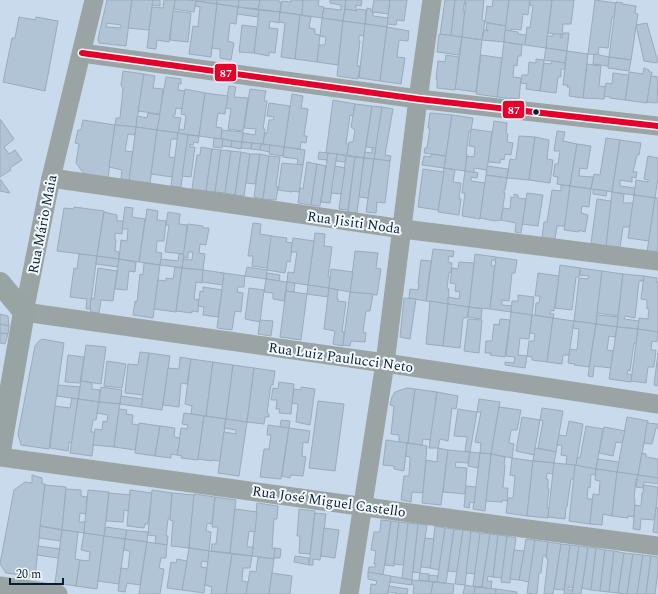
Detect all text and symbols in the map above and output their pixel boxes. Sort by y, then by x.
line badge: 87 [214,63,237,82]
text: 87 [220,65,232,82]
line badge: 87 [502,100,525,119]
text: 87 [508,102,520,119]
unlabelled marker [531,107,541,117]
street label: Rua Mário Maia [23,173,62,275]
street label: Rua Jisiti Noda [306,206,402,239]
street label: Rua Luiz Paulucci Neto [267,337,415,378]
street label: Rua José Miguel Castello [251,480,407,523]
scale bar [10,560,63,586]
text: 20 m [16,565,41,584]

